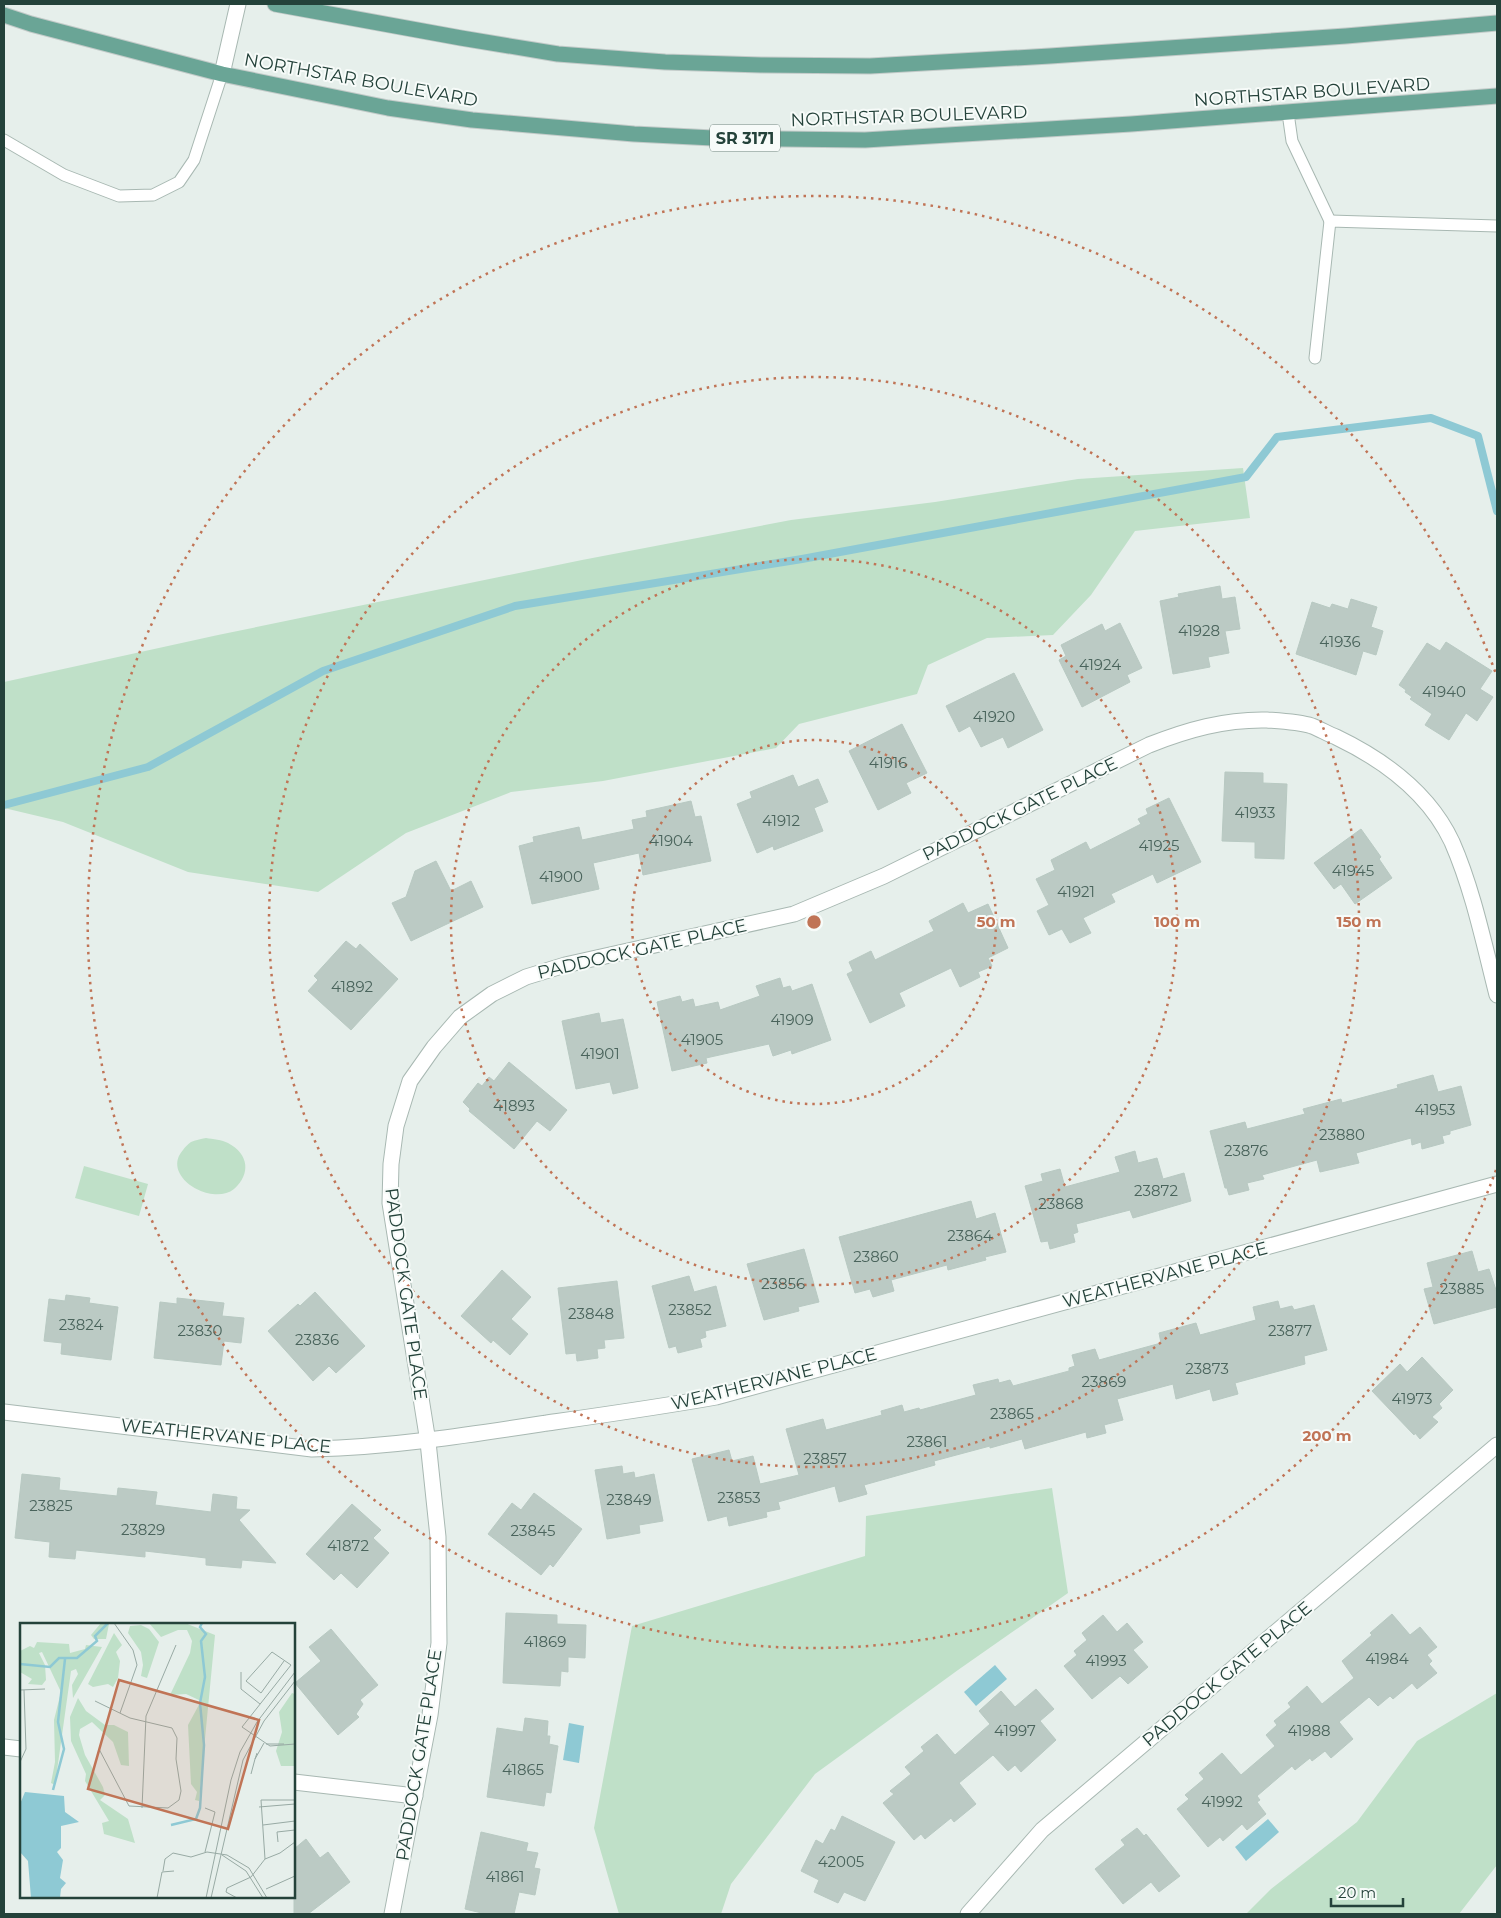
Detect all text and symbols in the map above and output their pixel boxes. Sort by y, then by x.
street label: NORTHSTAR BOULEVARD [242,49,480,111]
street label: NORTHSTAR BOULEVARD [1193,73,1431,111]
street label: NORTHSTAR BOULEVARD [790,101,1028,131]
road number: SR 3171 [710,125,780,152]
house number: 41928 [1178,621,1220,640]
house number: 41936 [1319,632,1361,651]
house number: 41924 [1079,655,1121,674]
house number: 41940 [1422,682,1466,701]
house number: 41920 [973,707,1015,726]
street label: PADDOCK GATE PLACE [919,752,1121,866]
house number: 41916 [869,753,907,772]
house number: 41933 [1235,803,1275,822]
house number: 41912 [762,811,800,830]
house number: 41904 [649,831,693,850]
house number: 41925 [1138,836,1180,855]
house number: 41945 [1332,861,1374,880]
house number: 41900 [539,867,583,886]
house number: 41921 [1057,882,1095,901]
text: 50 m [976,912,1016,931]
text: 100 m [1154,912,1200,931]
text: 150 m [1337,912,1381,931]
centre of rings [805,913,823,931]
street label: PADDOCK GATE PLACE [535,914,749,984]
house number: 41892 [331,977,373,996]
house number: 41909 [770,1010,814,1029]
house number: 41905 [681,1030,723,1049]
house number: 41901 [580,1044,620,1063]
house number: 41893 [493,1096,535,1115]
house number: 41953 [1415,1100,1455,1119]
house number: 23880 [1319,1125,1365,1144]
house number: 23876 [1224,1141,1268,1160]
house number: 23872 [1134,1181,1178,1200]
street label: PADDOCK GATE PLACE [380,1186,432,1402]
house number: 23868 [1038,1194,1084,1213]
house number: 23864 [947,1226,993,1245]
street label: WEATHERVANE PLACE [1060,1237,1270,1313]
house number: 23860 [853,1247,899,1266]
house number: 23856 [761,1274,805,1293]
house number: 23885 [1440,1279,1484,1298]
house number: 23852 [668,1300,712,1319]
house number: 23848 [568,1304,614,1323]
house number: 23824 [59,1315,103,1334]
house number: 23830 [178,1321,223,1340]
house number: 23877 [1268,1321,1312,1340]
house number: 23836 [295,1330,339,1349]
street label: WEATHERVANE PLACE [669,1343,879,1415]
house number: 23873 [1185,1359,1229,1378]
house number: 23869 [1082,1372,1126,1391]
house number: 41973 [1391,1389,1433,1408]
house number: 23865 [990,1404,1034,1423]
street label: WEATHERVANE PLACE [120,1414,332,1458]
text: 200 m [1302,1426,1352,1445]
house number: 23861 [906,1432,948,1451]
house number: 23857 [803,1449,847,1468]
house number: 23853 [717,1488,761,1507]
house number: 23849 [606,1490,652,1509]
house number: 23825 [29,1496,73,1515]
house number: 23829 [121,1520,165,1539]
house number: 23845 [511,1521,555,1540]
house number: 41872 [327,1536,369,1555]
street label: PADDOCK GATE PLACE [1138,1597,1316,1751]
inset map [20,1623,295,1898]
house number: 41869 [524,1632,566,1651]
street label: PADDOCK GATE PLACE [391,1647,447,1863]
house number: 41984 [1365,1649,1409,1668]
house number: 41993 [1085,1651,1127,1670]
house number: 41997 [994,1721,1036,1740]
house number: 41988 [1287,1721,1331,1740]
house number: 41865 [502,1760,544,1779]
house number: 41992 [1201,1792,1243,1811]
house number: 42005 [818,1852,864,1871]
house number: 41861 [485,1867,525,1886]
scale bar [1331,1876,1404,1908]
text: 20 m [1338,1883,1376,1902]

